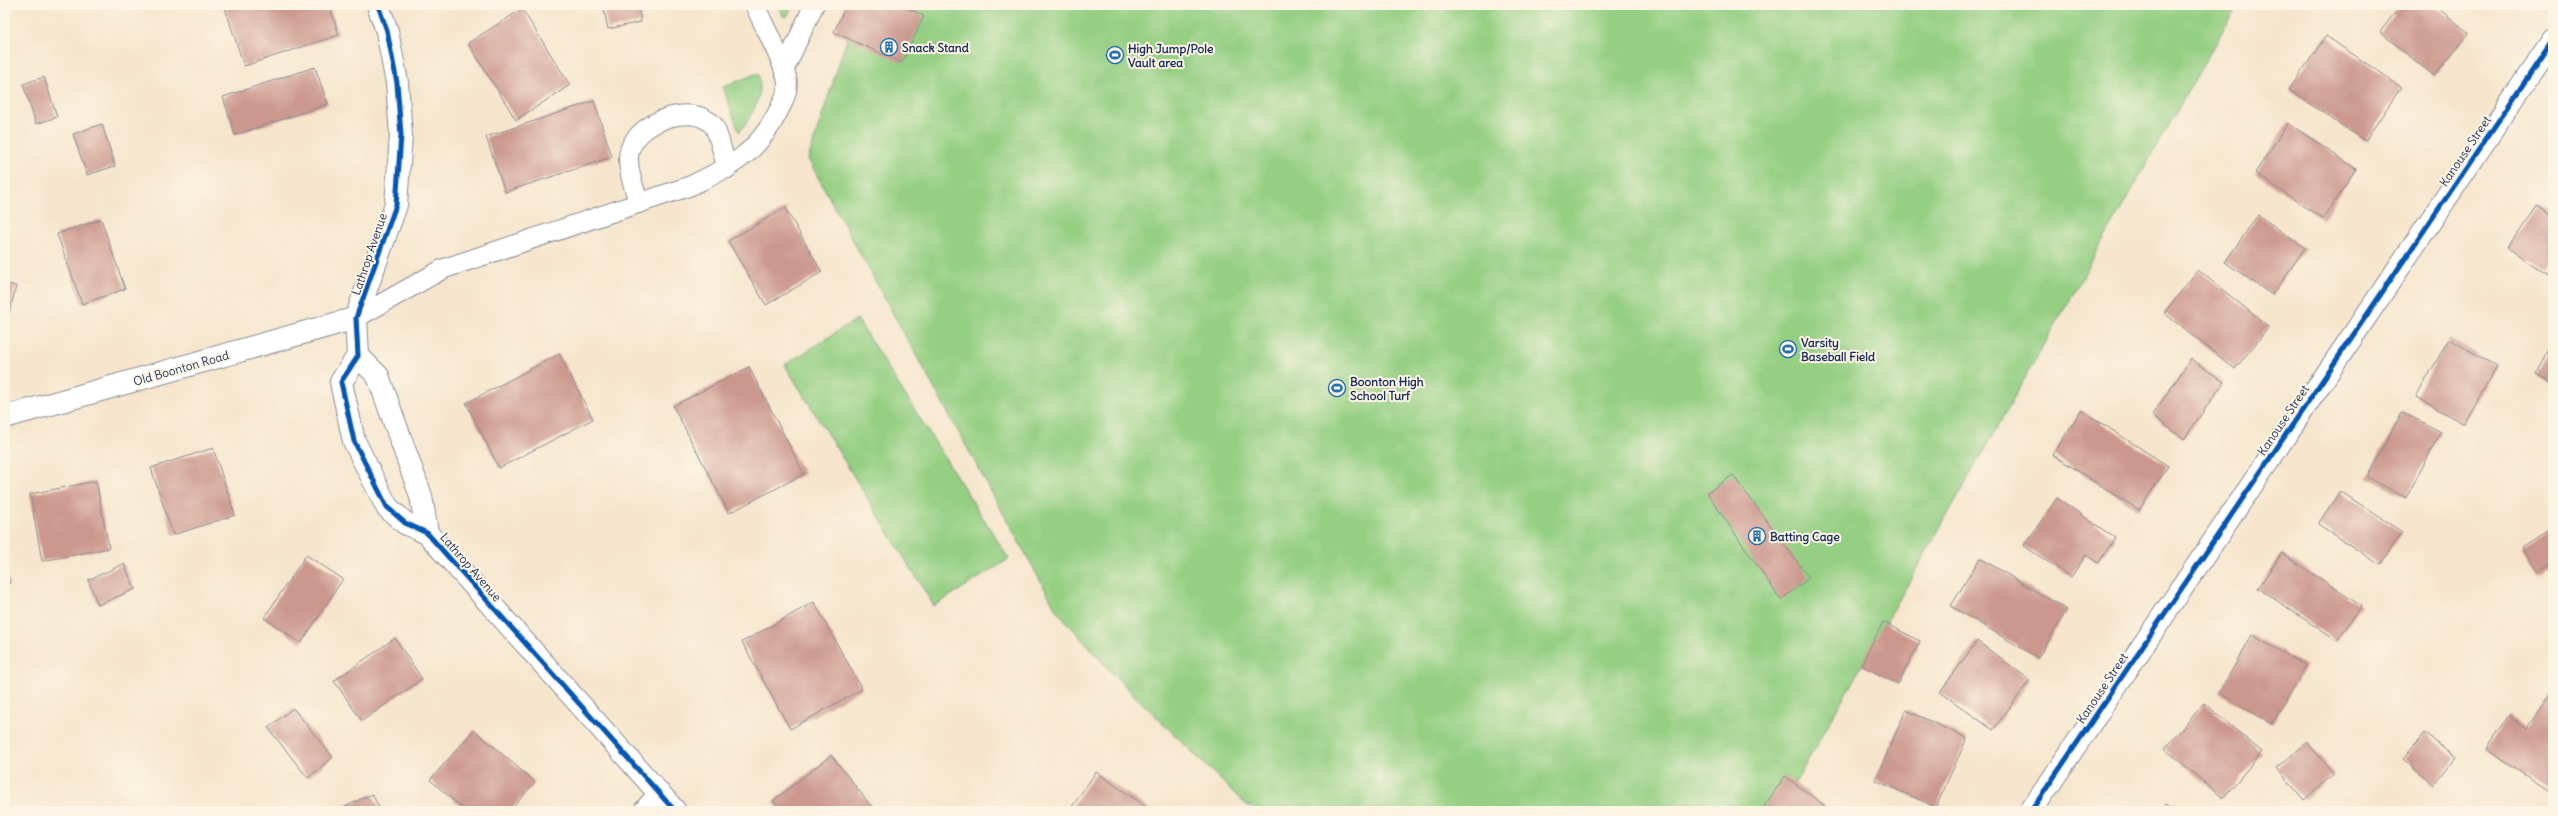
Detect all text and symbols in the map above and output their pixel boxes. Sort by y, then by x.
building icon: Snack Stand [879,37,899,57]
place label: Snack Stand [902,40,969,55]
place label: High Jump/Pole Vault area [1128,41,1214,70]
sports icon: High Jump/Pole Vault area [1105,45,1125,65]
street label: Kanouse Street [2436,113,2494,189]
street label: Lathrop Avenue [348,211,390,297]
place label: Varsity Baseball Field [1801,335,1875,364]
sports icon: Varsity Baseball Field [1778,339,1798,359]
street label: Old Boonton Road [131,347,231,389]
place label: Boonton High School Turf [1350,374,1424,403]
sports icon: Boonton High School Turf [1327,378,1347,398]
street label: Kanouse Street [2254,382,2312,458]
building icon: Batting Cage [1747,526,1767,546]
place label: Batting Cage [1770,529,1840,545]
street label: Lathrop Avenue [437,530,505,604]
street label: Kanouse Street [2073,650,2131,726]

